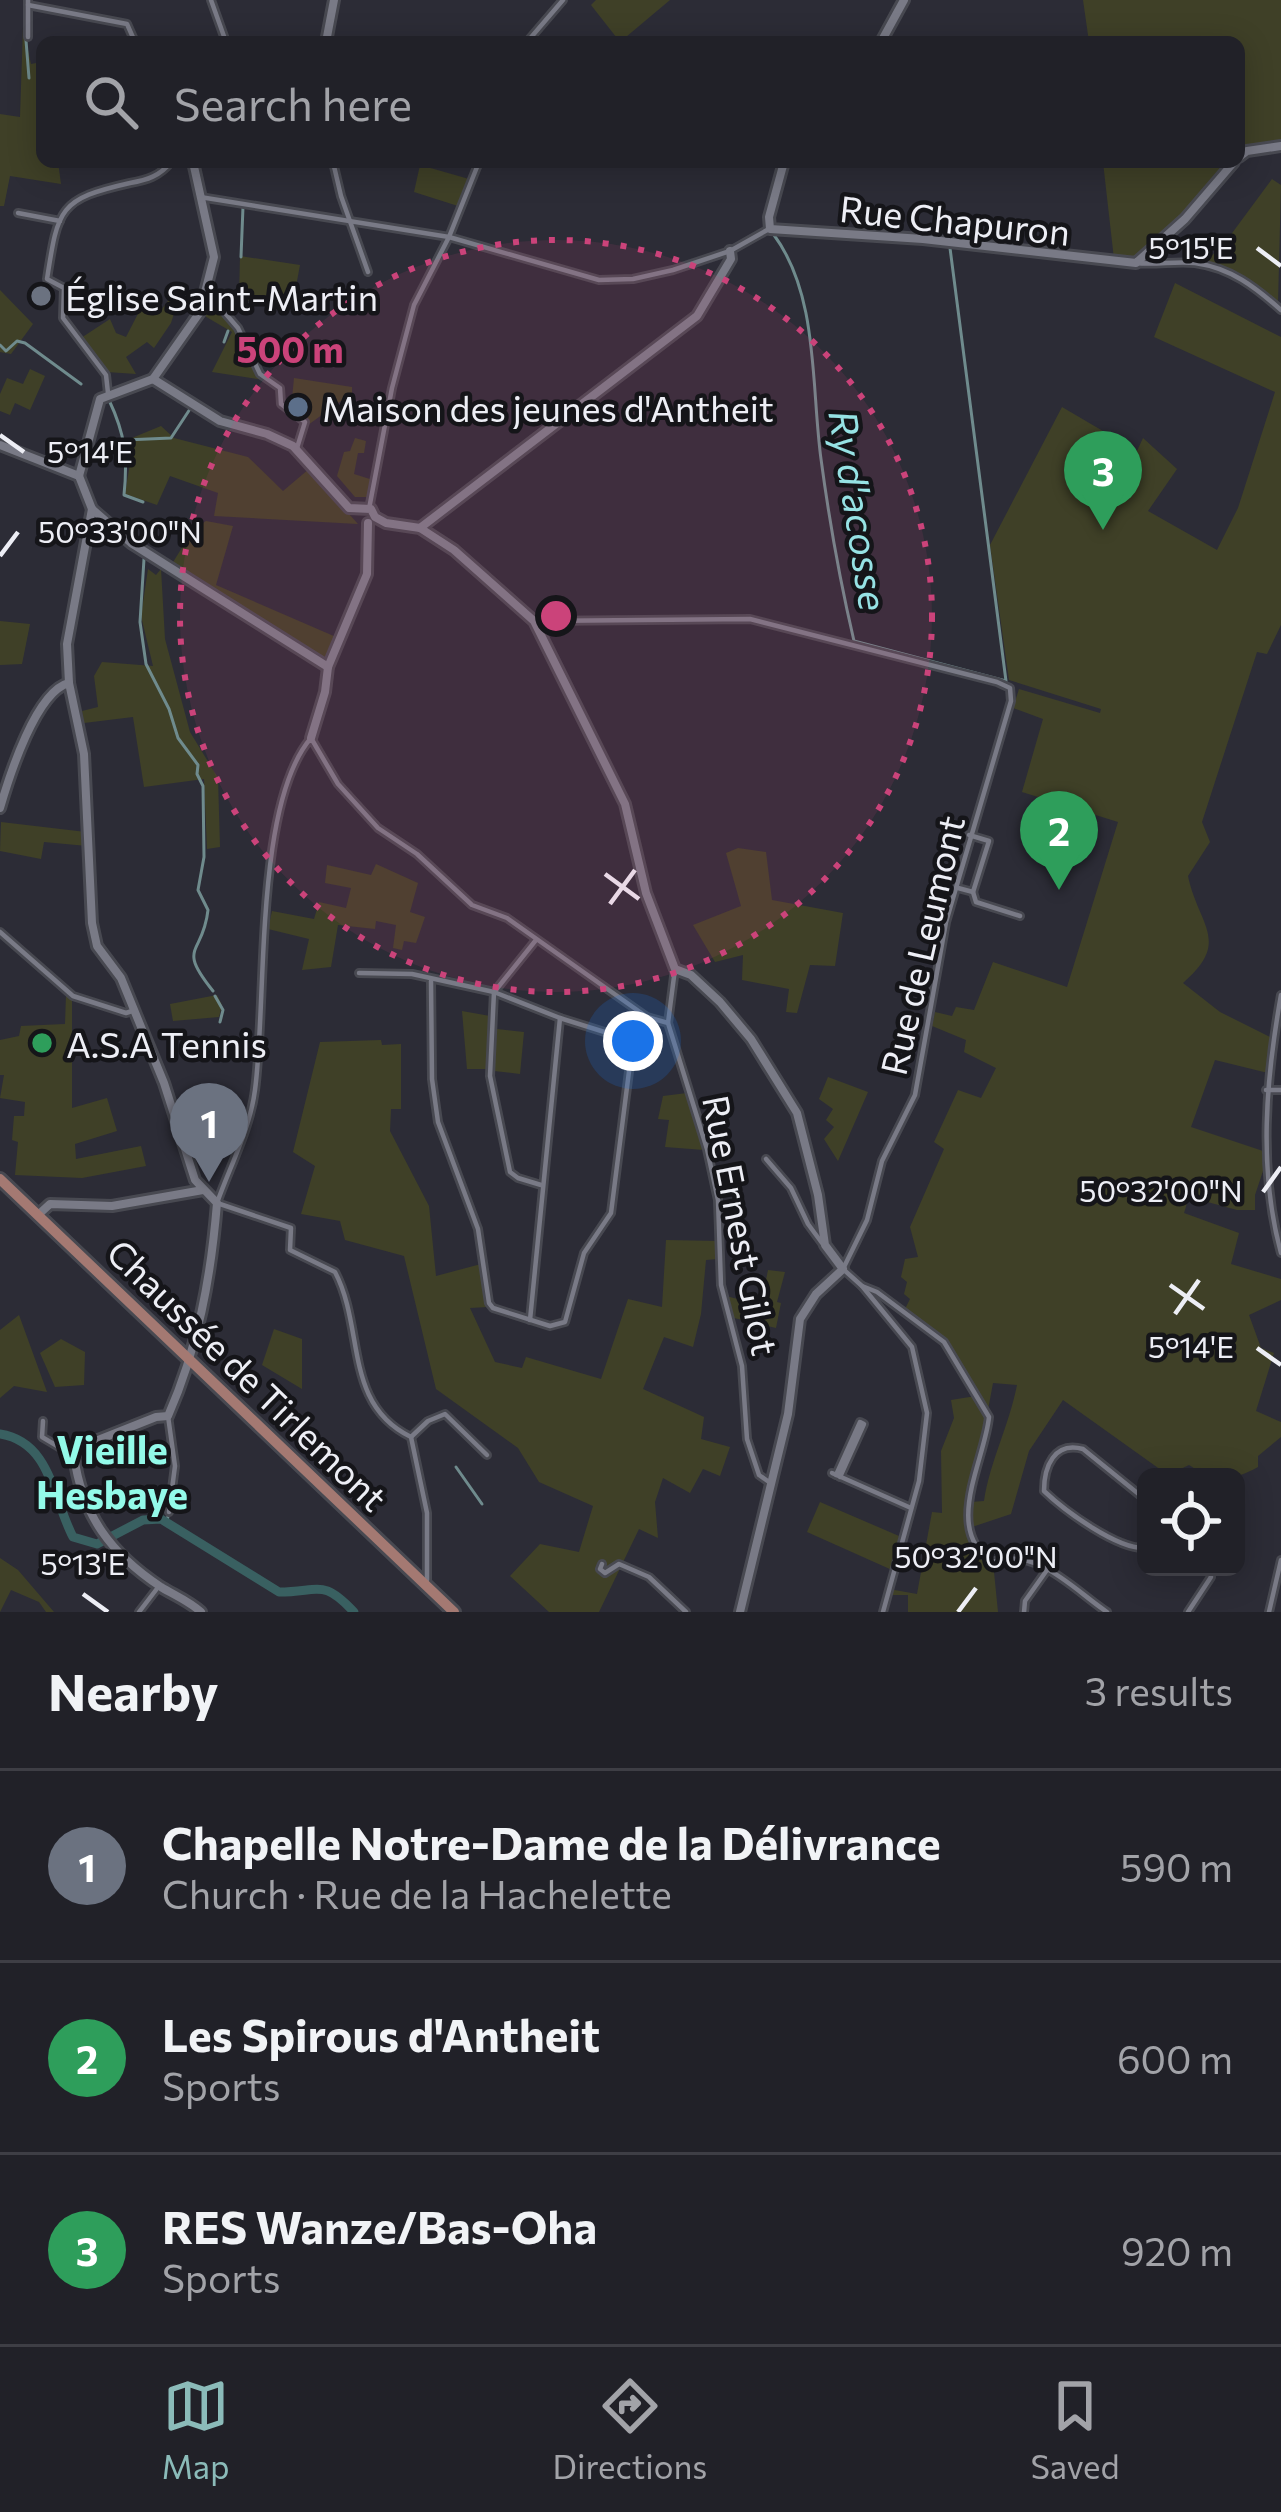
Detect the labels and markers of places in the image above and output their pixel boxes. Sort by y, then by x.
place label: Église Saint-Martin [65,274,378,318]
marker: Église Saint-Martin [28,283,54,309]
place label: Maison des jeunes d'Antheit [322,385,774,429]
marker: Maison des jeunes d'Antheit [285,394,311,420]
pin: 3 [1064,431,1142,530]
centre of rings [535,595,577,637]
pin: 2 [1020,791,1098,890]
place label: A.S.A Tennis [66,1021,267,1065]
marker: A.S.A Tennis [29,1030,55,1056]
pin: 1 [170,1083,248,1182]

